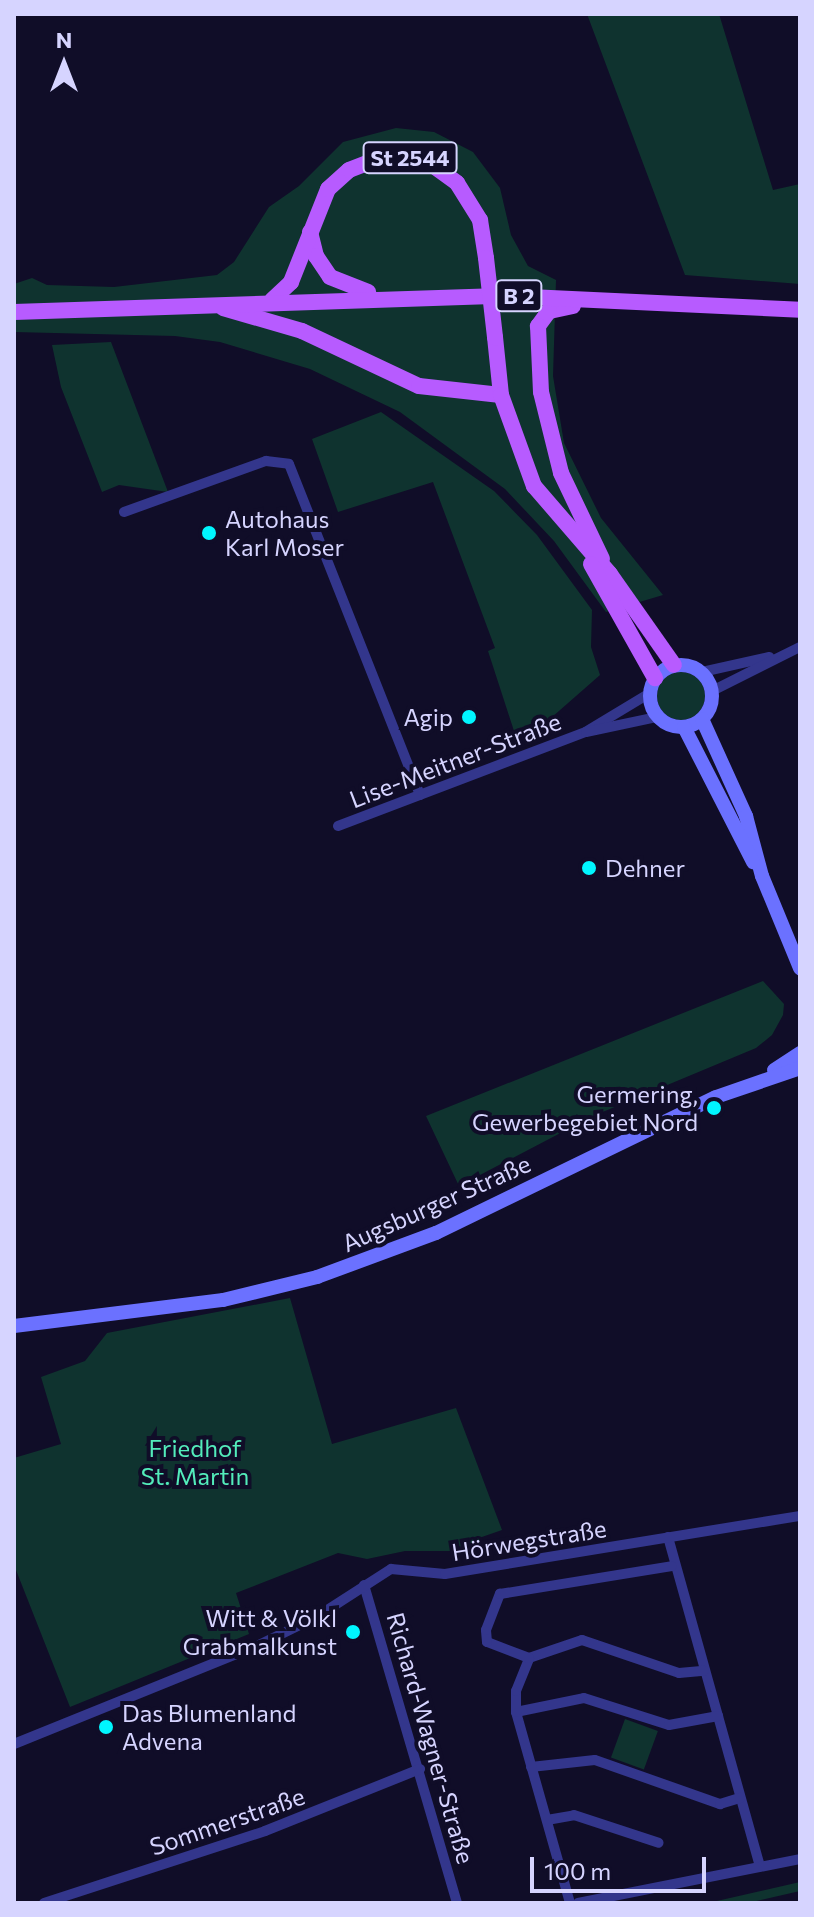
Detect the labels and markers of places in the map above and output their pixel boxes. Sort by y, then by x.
place label: Autohaus Karl Moser [225,505,344,561]
marker: Autohaus Karl Moser [200,524,218,542]
place label: Agip [404,703,453,731]
marker: Agip [460,708,478,726]
place label: Dehner [605,854,685,882]
marker: Dehner [580,859,598,877]
place label: Germering, Gewerbegebiet Nord [472,1080,698,1136]
marker: Germering, Gewerbegebiet Nord [705,1099,723,1117]
place label: Witt & Völkl Grabmalkunst [183,1604,337,1660]
marker: Witt & Völkl Grabmalkunst [344,1623,362,1641]
place label: Das Blumenland Advena [122,1699,296,1755]
marker: Das Blumenland Advena [97,1718,115,1736]

